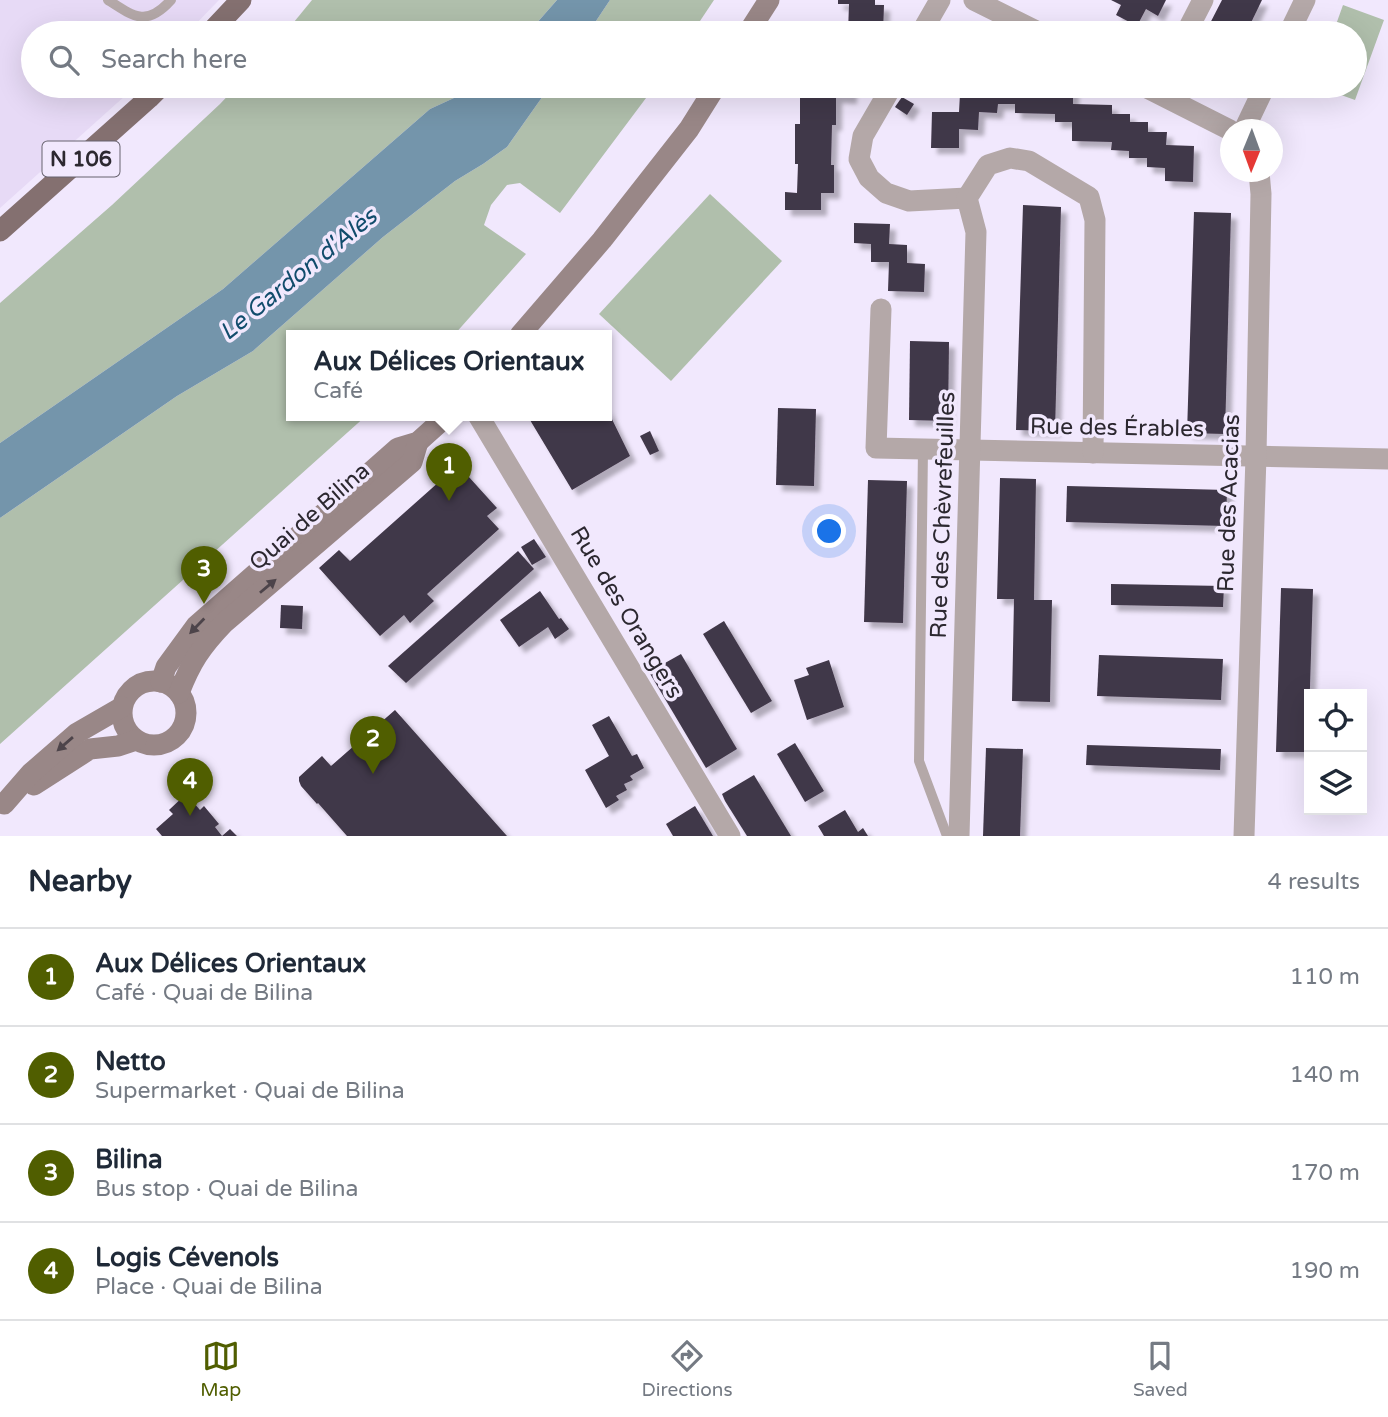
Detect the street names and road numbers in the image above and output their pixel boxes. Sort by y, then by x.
road number: N 106 [42,142,119,176]
street label: Rue des Chèvrefeuilles [925,391,961,639]
street label: Rue des Érables [1030,412,1204,444]
street label: Rue des Acacias [1212,414,1246,592]
street label: Quai de Bilina [244,457,376,577]
street label: Rue des Orangers [564,522,688,704]

